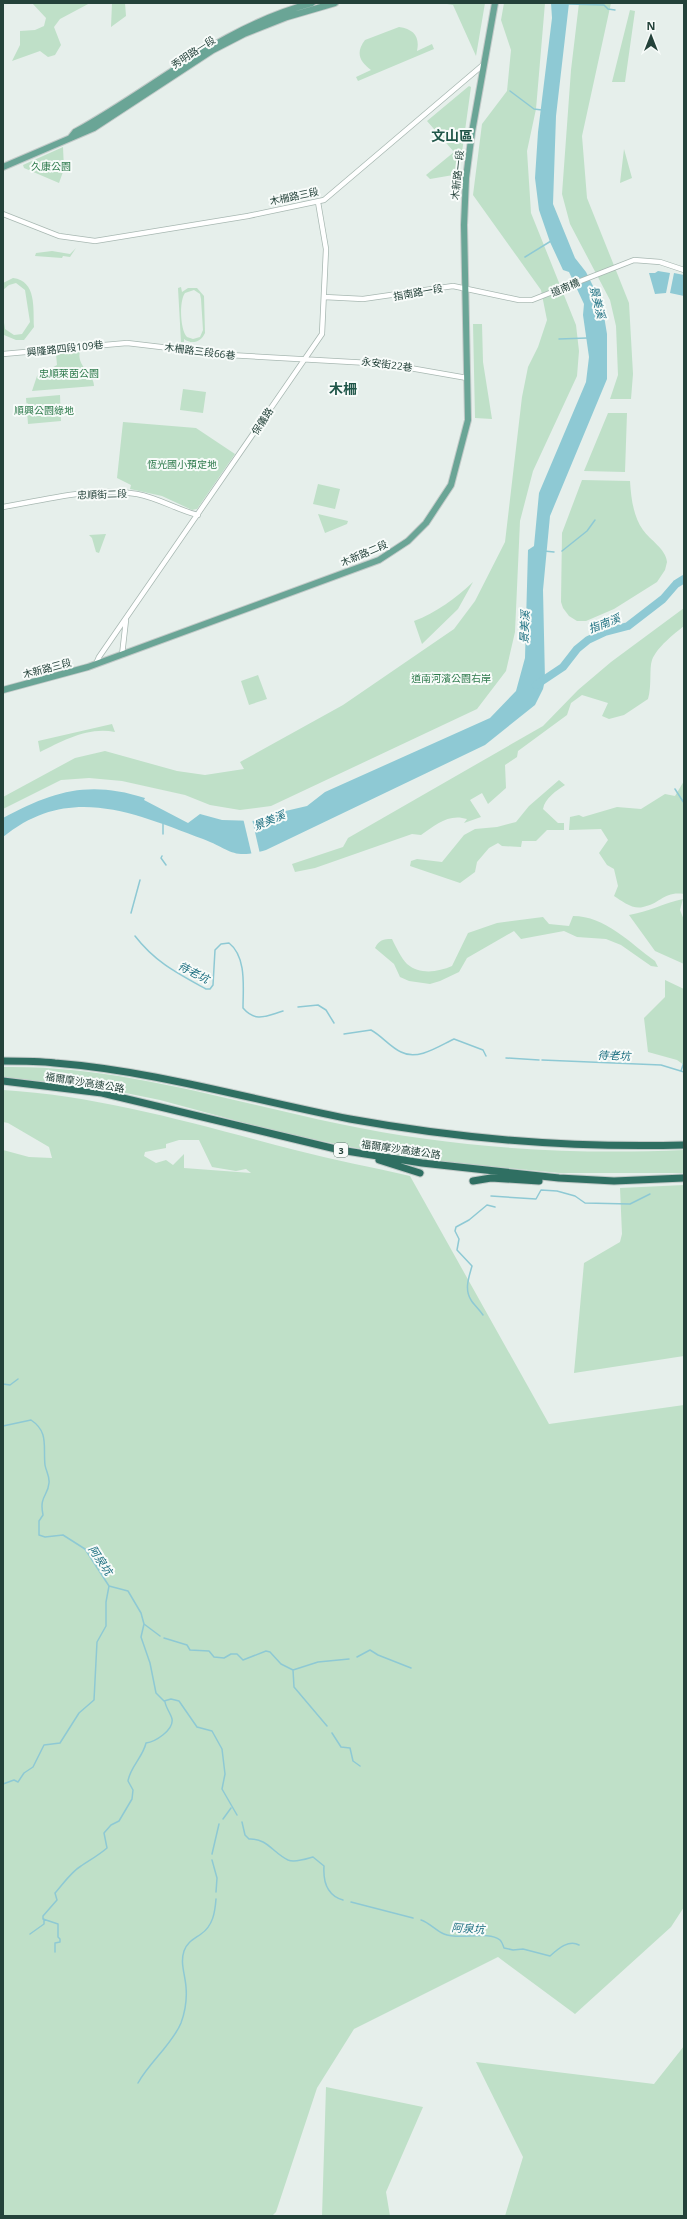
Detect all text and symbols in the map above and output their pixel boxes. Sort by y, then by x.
north arrow [631,16,671,56]
text: N [647,18,655,33]
street label: 秀明路一段 [168,33,218,71]
district label: 文山區 [431,126,473,145]
street label: 木新路一段 [447,149,467,201]
park label: 久康公園 [31,159,71,173]
street label: 木柵路三段 [268,184,320,208]
street label: 道南橋 [548,275,582,299]
street label: 指南路一段 [392,281,444,303]
water label: 景美溪 [587,284,610,322]
street label: 興隆路四段109巷 [26,337,104,359]
street label: 木柵路三段66巷 [164,340,236,362]
street label: 永安街22巷 [361,354,413,374]
park label: 忠順萊茵公園 [39,366,99,380]
district label: 木柵 [329,379,357,398]
park label: 順興公園綠地 [14,403,74,417]
street label: 保儀路 [248,405,276,437]
park label: 恆光國小預定地 [147,457,217,471]
street label: 忠順街二段 [77,486,127,502]
street label: 木新路二段 [338,537,390,569]
water label: 景美溪 [516,608,532,644]
water label: 指南溪 [586,609,624,636]
street label: 木新路三段 [21,655,73,681]
park label: 道南河濱公園右岸 [411,671,491,685]
water label: 景美溪 [251,806,289,833]
water label: 待老坑 [176,958,214,987]
water label: 待老坑 [597,1047,633,1063]
street label: 福爾摩沙高速公路 [44,1069,126,1095]
street label: 福爾摩沙高速公路 [360,1137,442,1161]
road number: 3 [334,1143,348,1157]
water label: 阿泉坑 [86,1542,118,1580]
water label: 阿泉坑 [451,1919,487,1937]

